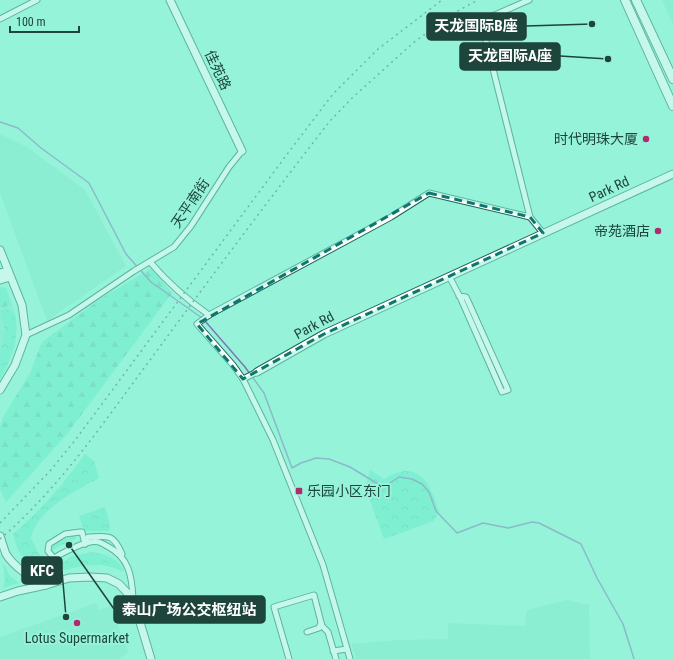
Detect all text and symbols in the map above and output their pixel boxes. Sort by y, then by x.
scale bar [10,8,79,34]
callout: 天龙国际B座 [427,13,526,40]
text: 100 m [16,15,46,29]
text: 天龙国际B座 [434,17,518,35]
callout: 天龙国际A座 [460,43,560,70]
text: 天龙国际A座 [468,47,552,65]
street label: 佳苑路 [202,48,234,92]
place label: 时代明珠大厦 [554,131,638,147]
marker: 时代明珠大厦 [641,134,651,144]
street label: Park Rd [586,173,632,205]
street label: 天平南街 [168,175,212,231]
place label: 帝苑酒店 [594,223,650,239]
marker: 帝苑酒店 [653,226,663,236]
street label: Park Rd [291,308,337,342]
place label: 乐园小区东门 [307,483,391,499]
marker: 乐园小区东门 [294,486,304,496]
callout: KFC [22,557,62,584]
text: KFC [30,562,54,580]
callout: 泰山广场公交枢纽站 [114,596,265,623]
text: 泰山广场公交枢纽站 [121,601,257,619]
marker: Lotus Supermarket [72,618,82,628]
place label: Lotus Supermarket [25,630,129,646]

